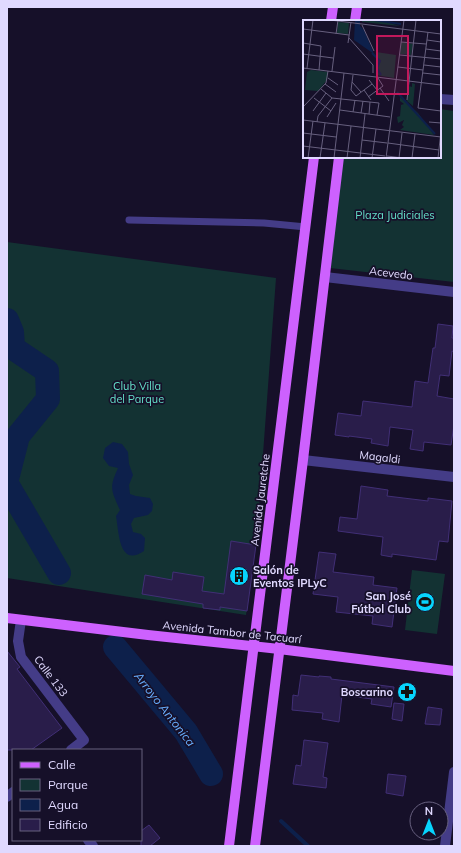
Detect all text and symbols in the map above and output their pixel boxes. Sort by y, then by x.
inset map [303,20,441,158]
park label: Plaza Judiciales [355,208,435,222]
street label: Acevedo [368,263,414,283]
park label: Club Villa del Parque [110,379,164,406]
street label: Magaldi [359,448,401,466]
street label: Avenida Jauretche [247,453,273,547]
place label: Salón de Eventos IPLyC [253,563,327,590]
building icon: Salón de Eventos IPLyC [228,565,250,587]
place label: San José Fútbol Club [351,589,411,616]
sports icon: San José Fútbol Club [414,591,436,613]
street label: Avenida Tambor de Tacuarí [162,618,303,646]
street label: Calle 133 [31,653,71,699]
water label: Arroyo Antonica [131,668,199,749]
pharmacy icon: Boscarino [396,681,418,703]
place label: Boscarino [341,685,393,699]
legend [12,749,142,841]
text: Calle [48,757,75,772]
text: Parque [48,777,88,792]
text: Agua [48,797,78,812]
north arrow [409,801,449,841]
text: N [425,804,433,818]
text: Edificio [48,817,88,832]

